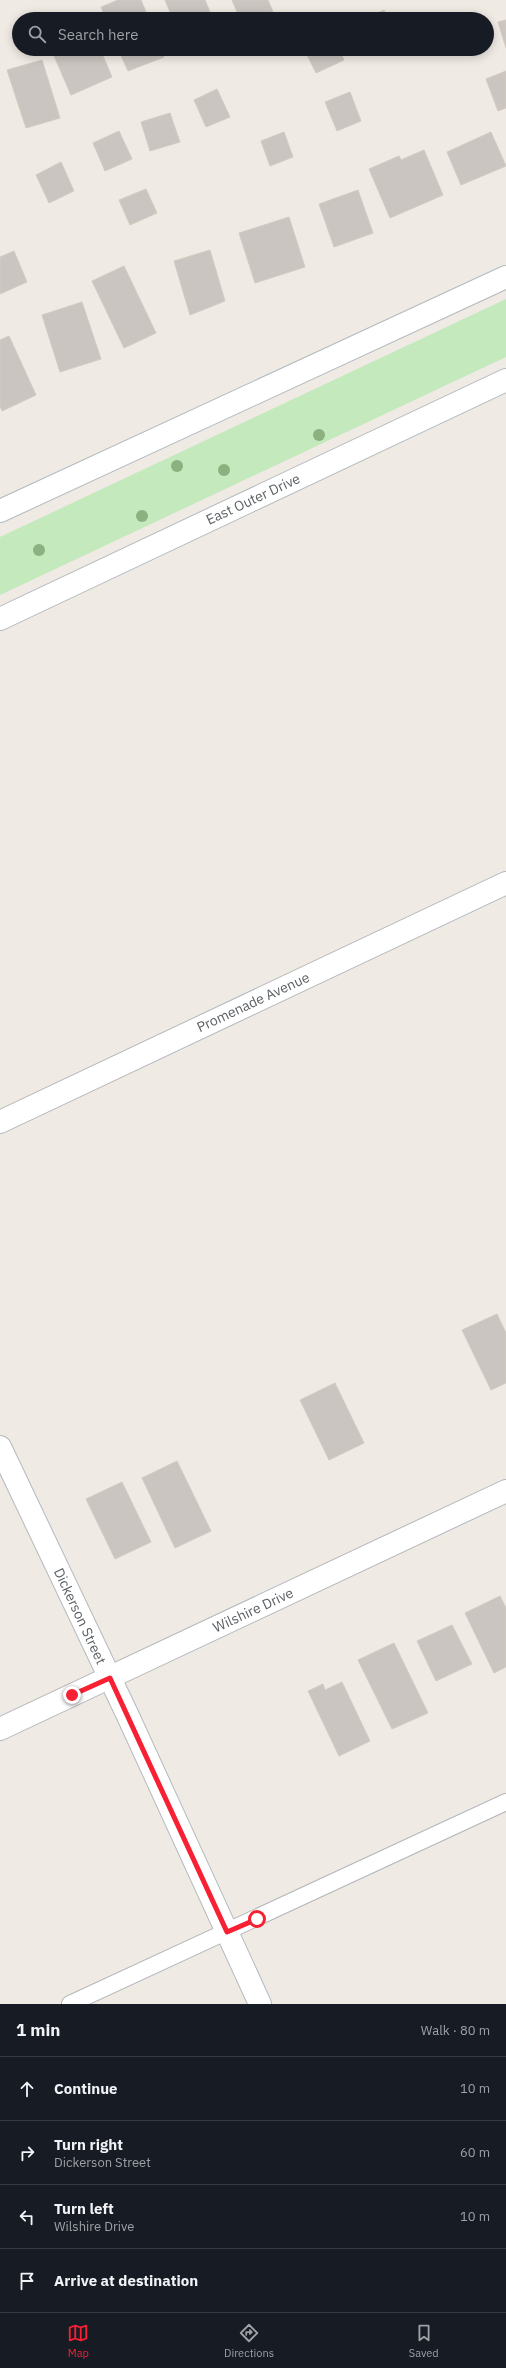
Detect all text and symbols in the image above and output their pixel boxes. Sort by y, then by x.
search box [12,12,494,56]
icon: search [26,23,48,45]
text: Search here [58,25,138,44]
street label: East Outer Drive [203,469,303,529]
street label: Promenade Avenue [194,968,313,1036]
street label: Dickerson Street [50,1565,110,1667]
street label: Wilshire Drive [210,1583,296,1636]
route end [63,1686,81,1704]
route start [248,1910,266,1928]
text: 1 min [16,2019,60,2041]
text: Walk · 80 m [421,2022,490,2039]
icon: ahead [16,2078,38,2100]
text: Continue [54,2079,118,2098]
text: 10 m [460,2080,490,2097]
text: Turn right [54,2135,123,2154]
icon: right [16,2142,38,2164]
text: 60 m [460,2144,490,2161]
text: Dickerson Street [54,2154,151,2171]
text: Turn left [54,2199,114,2218]
icon: left [16,2206,38,2228]
text: 10 m [460,2208,490,2225]
text: Wilshire Drive [54,2218,134,2235]
icon: arrive [16,2270,38,2292]
text: Arrive at destination [54,2271,198,2290]
tab: Map [67,2322,89,2360]
tab: Directions [224,2322,274,2360]
tab: Saved [409,2322,439,2360]

